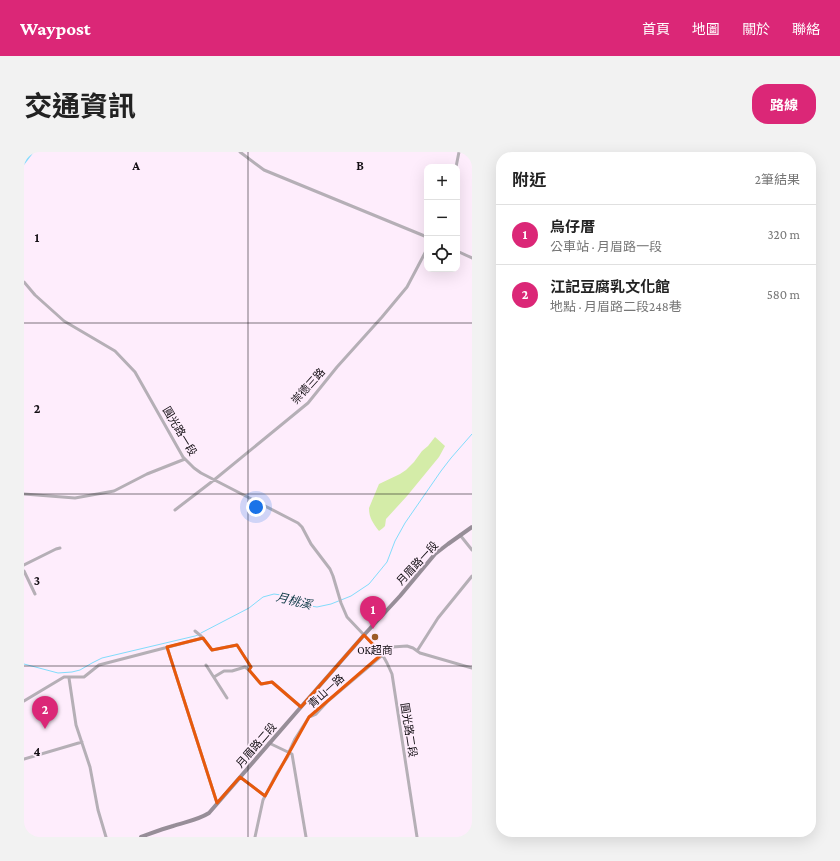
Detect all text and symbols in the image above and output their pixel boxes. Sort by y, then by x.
text: Waypost [20,18,91,39]
text: 首頁 [642,21,670,37]
text: 地圖 [692,21,720,37]
text: 關於 [742,21,770,37]
text: 聯絡 [792,21,820,37]
button: 路線 [752,84,816,124]
text: 交通資訊 [24,91,136,122]
text: A [131,158,140,173]
text: B [356,158,364,173]
map controls [424,164,460,272]
button: + [424,164,460,200]
text: 附近 [512,171,546,190]
text: 2筆結果 [755,172,800,187]
button: − [424,200,460,236]
text: 烏仔厝 [550,219,595,235]
text: 1 [523,227,527,242]
text: 320 m [767,227,800,242]
text: 1 [35,230,40,245]
button: locate [424,236,460,272]
text: 公車站 · 月眉路一段 [550,239,662,254]
text: 江記豆腐乳文化館 [550,279,670,295]
text: 2 [522,287,528,302]
text: 580 m [767,287,800,302]
text: 地點 · 月眉路二段248巷 [550,299,682,314]
street label: 崇德三路 [289,366,327,406]
text: 2 [34,401,41,416]
street label: 圓光路一段 [161,404,199,458]
your location [246,497,266,517]
street label: 月眉路一段 [394,539,440,587]
text: 3 [34,573,40,588]
water label: 月桃溪 [275,590,315,613]
pin: 1 [360,596,386,629]
marker: OK超商 [370,632,380,642]
place label: OK超商 [357,644,393,656]
street label: 青山一路 [306,672,346,710]
pin: 2 [32,696,58,729]
street label: 圓光路二段 [399,702,419,758]
street label: 月眉路二段 [233,720,279,770]
text: 4 [33,744,41,759]

